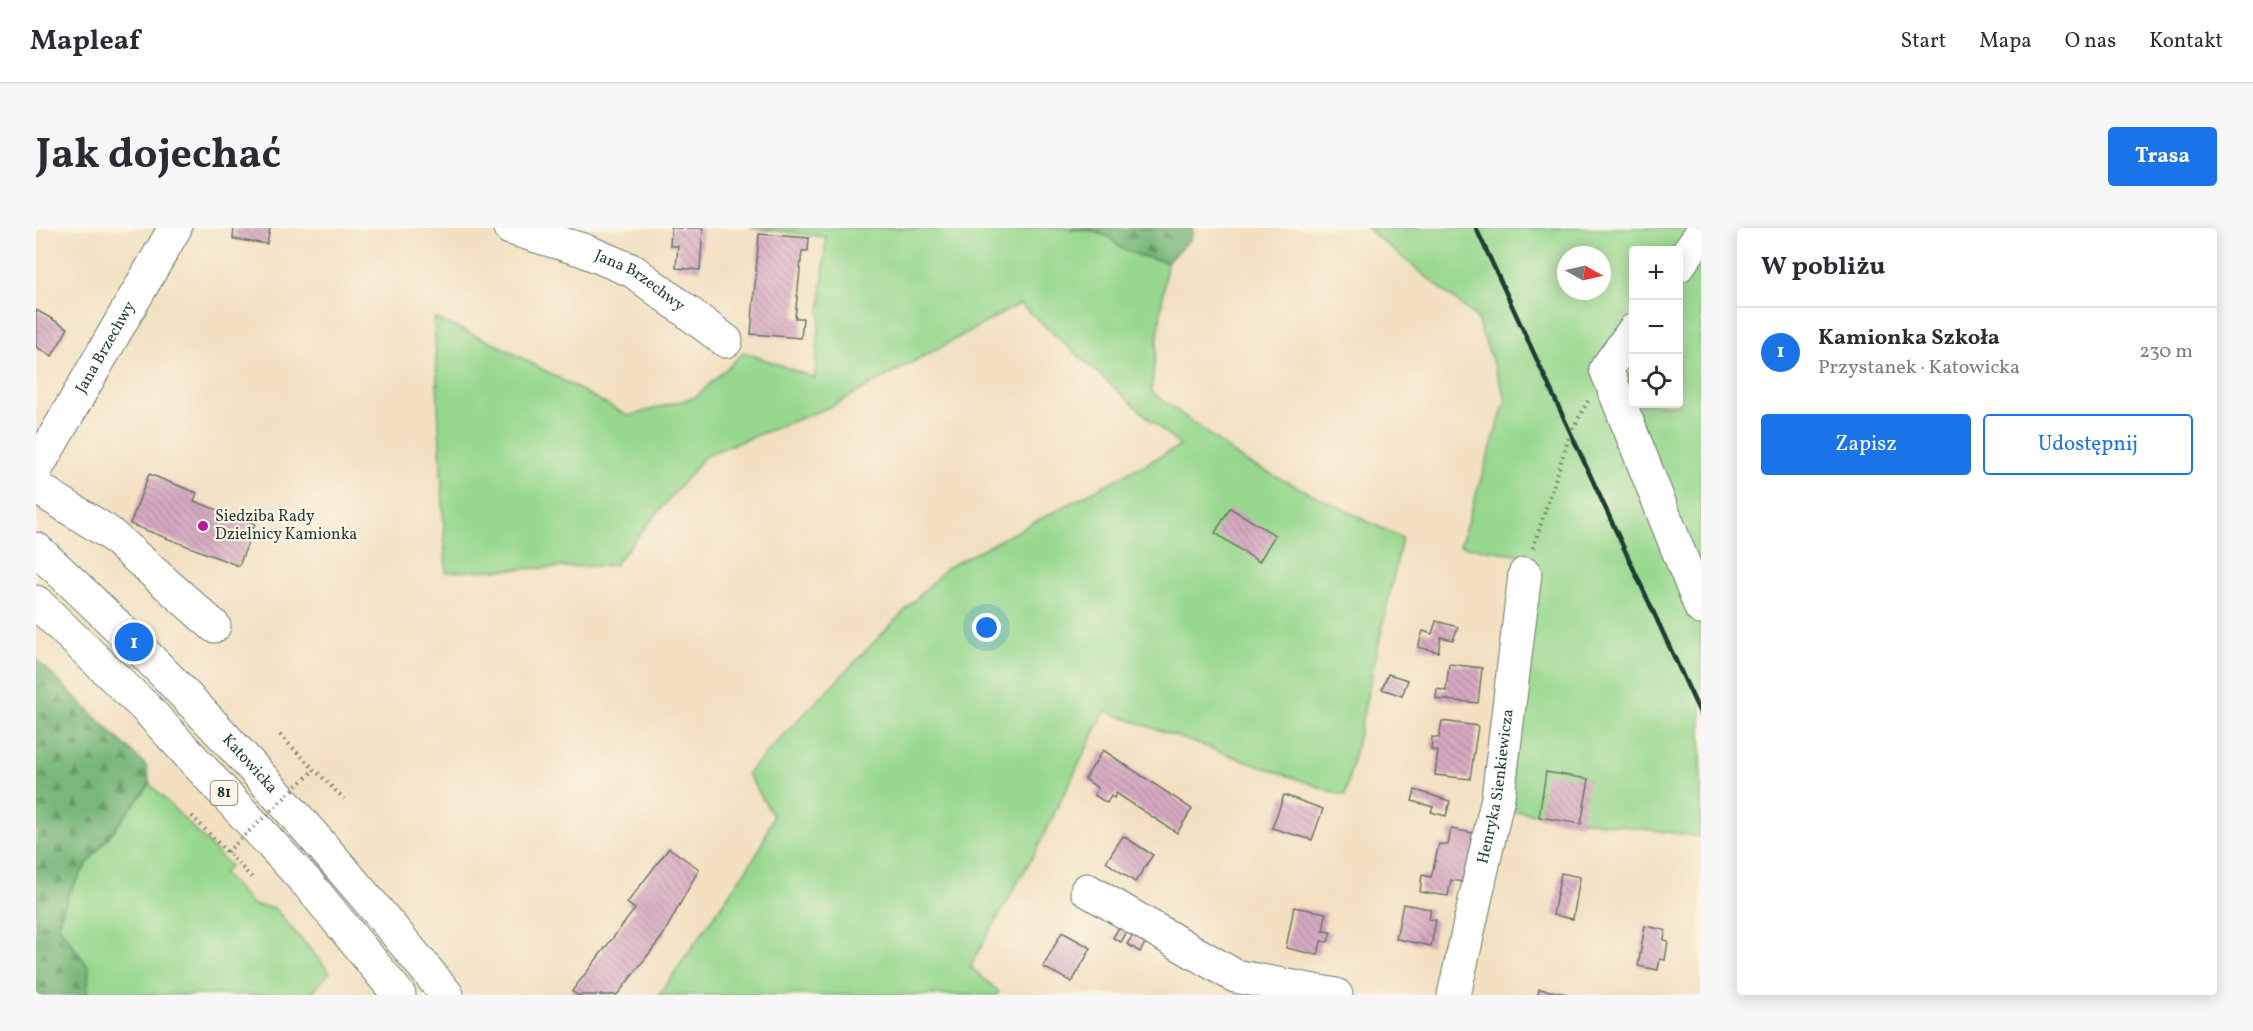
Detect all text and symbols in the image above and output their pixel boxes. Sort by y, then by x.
text: Mapleaf [30,22,140,61]
text: Start [1901,27,1946,56]
text: Mapa [1979,27,2032,56]
text: O nas [2065,27,2116,56]
text: Kontakt [2149,27,2223,56]
text: Jak dojechać [36,127,281,186]
button: Trasa [2108,127,2217,186]
street label: Jana Brzechwy [591,245,689,317]
north arrow [1557,246,1611,300]
map controls [1629,246,1683,408]
button: + [1629,246,1683,300]
text: W pobliżu [1761,249,1885,285]
street label: Jana Brzechwy [71,297,141,398]
button: − [1629,300,1683,354]
text: Kamionka Szkoła [1818,323,2000,354]
text: 1 [1776,338,1785,366]
text: 230 m [2139,338,2193,366]
button: locate [1629,354,1683,408]
text: Przystanek · Katowicka [1818,354,2020,382]
button: Zapisz [1761,414,1971,475]
button: Udostępnij [1983,414,2193,475]
place label: Siedziba Rady Dzielnicy Kamionka [215,506,357,546]
marker: Siedziba Rady Dzielnicy Kamionka [196,519,210,533]
your location [972,613,1001,642]
pin: 1 [114,620,154,664]
street label: Henryka Sienkiewicza [1472,708,1520,866]
street label: Katowicka [217,730,282,799]
road number: 81 [210,781,237,805]

